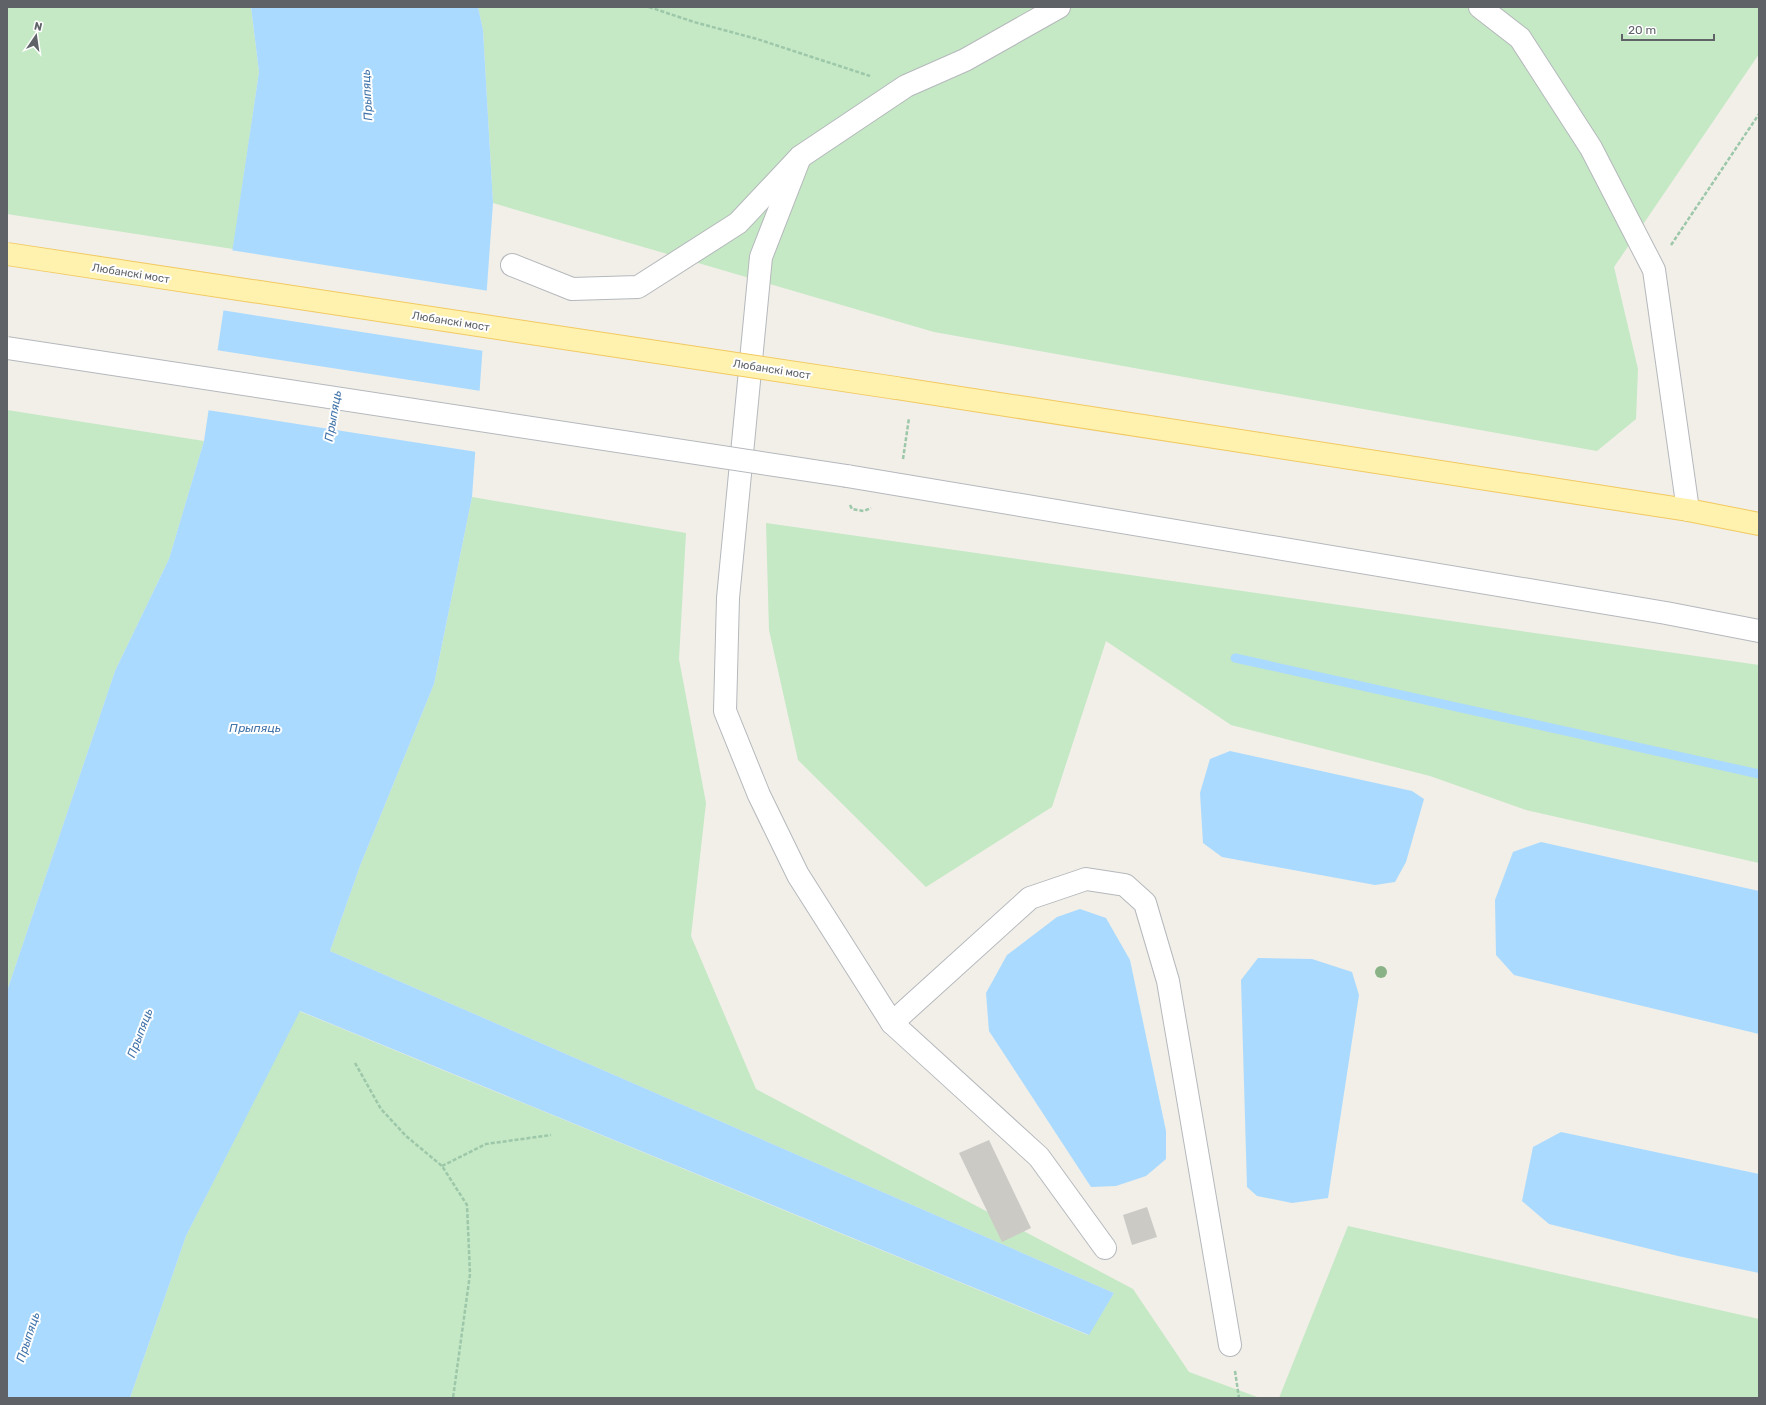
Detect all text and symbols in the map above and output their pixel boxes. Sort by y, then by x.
north arrow [16,16,56,56]
scale bar [1622,16,1714,42]
text: N [33,20,44,34]
text: 20 m [1628,23,1656,37]
water label: Прыпяць [359,69,375,121]
street label: Любанскі мост [91,261,171,286]
street label: Любанскі мост [411,309,491,334]
street label: Любанскі мост [732,357,812,382]
water label: Прыпяць [322,389,344,443]
water label: Прыпяць [229,721,281,735]
water label: Прыпяць [124,1007,156,1059]
water label: Прыпяць [13,1310,43,1364]

